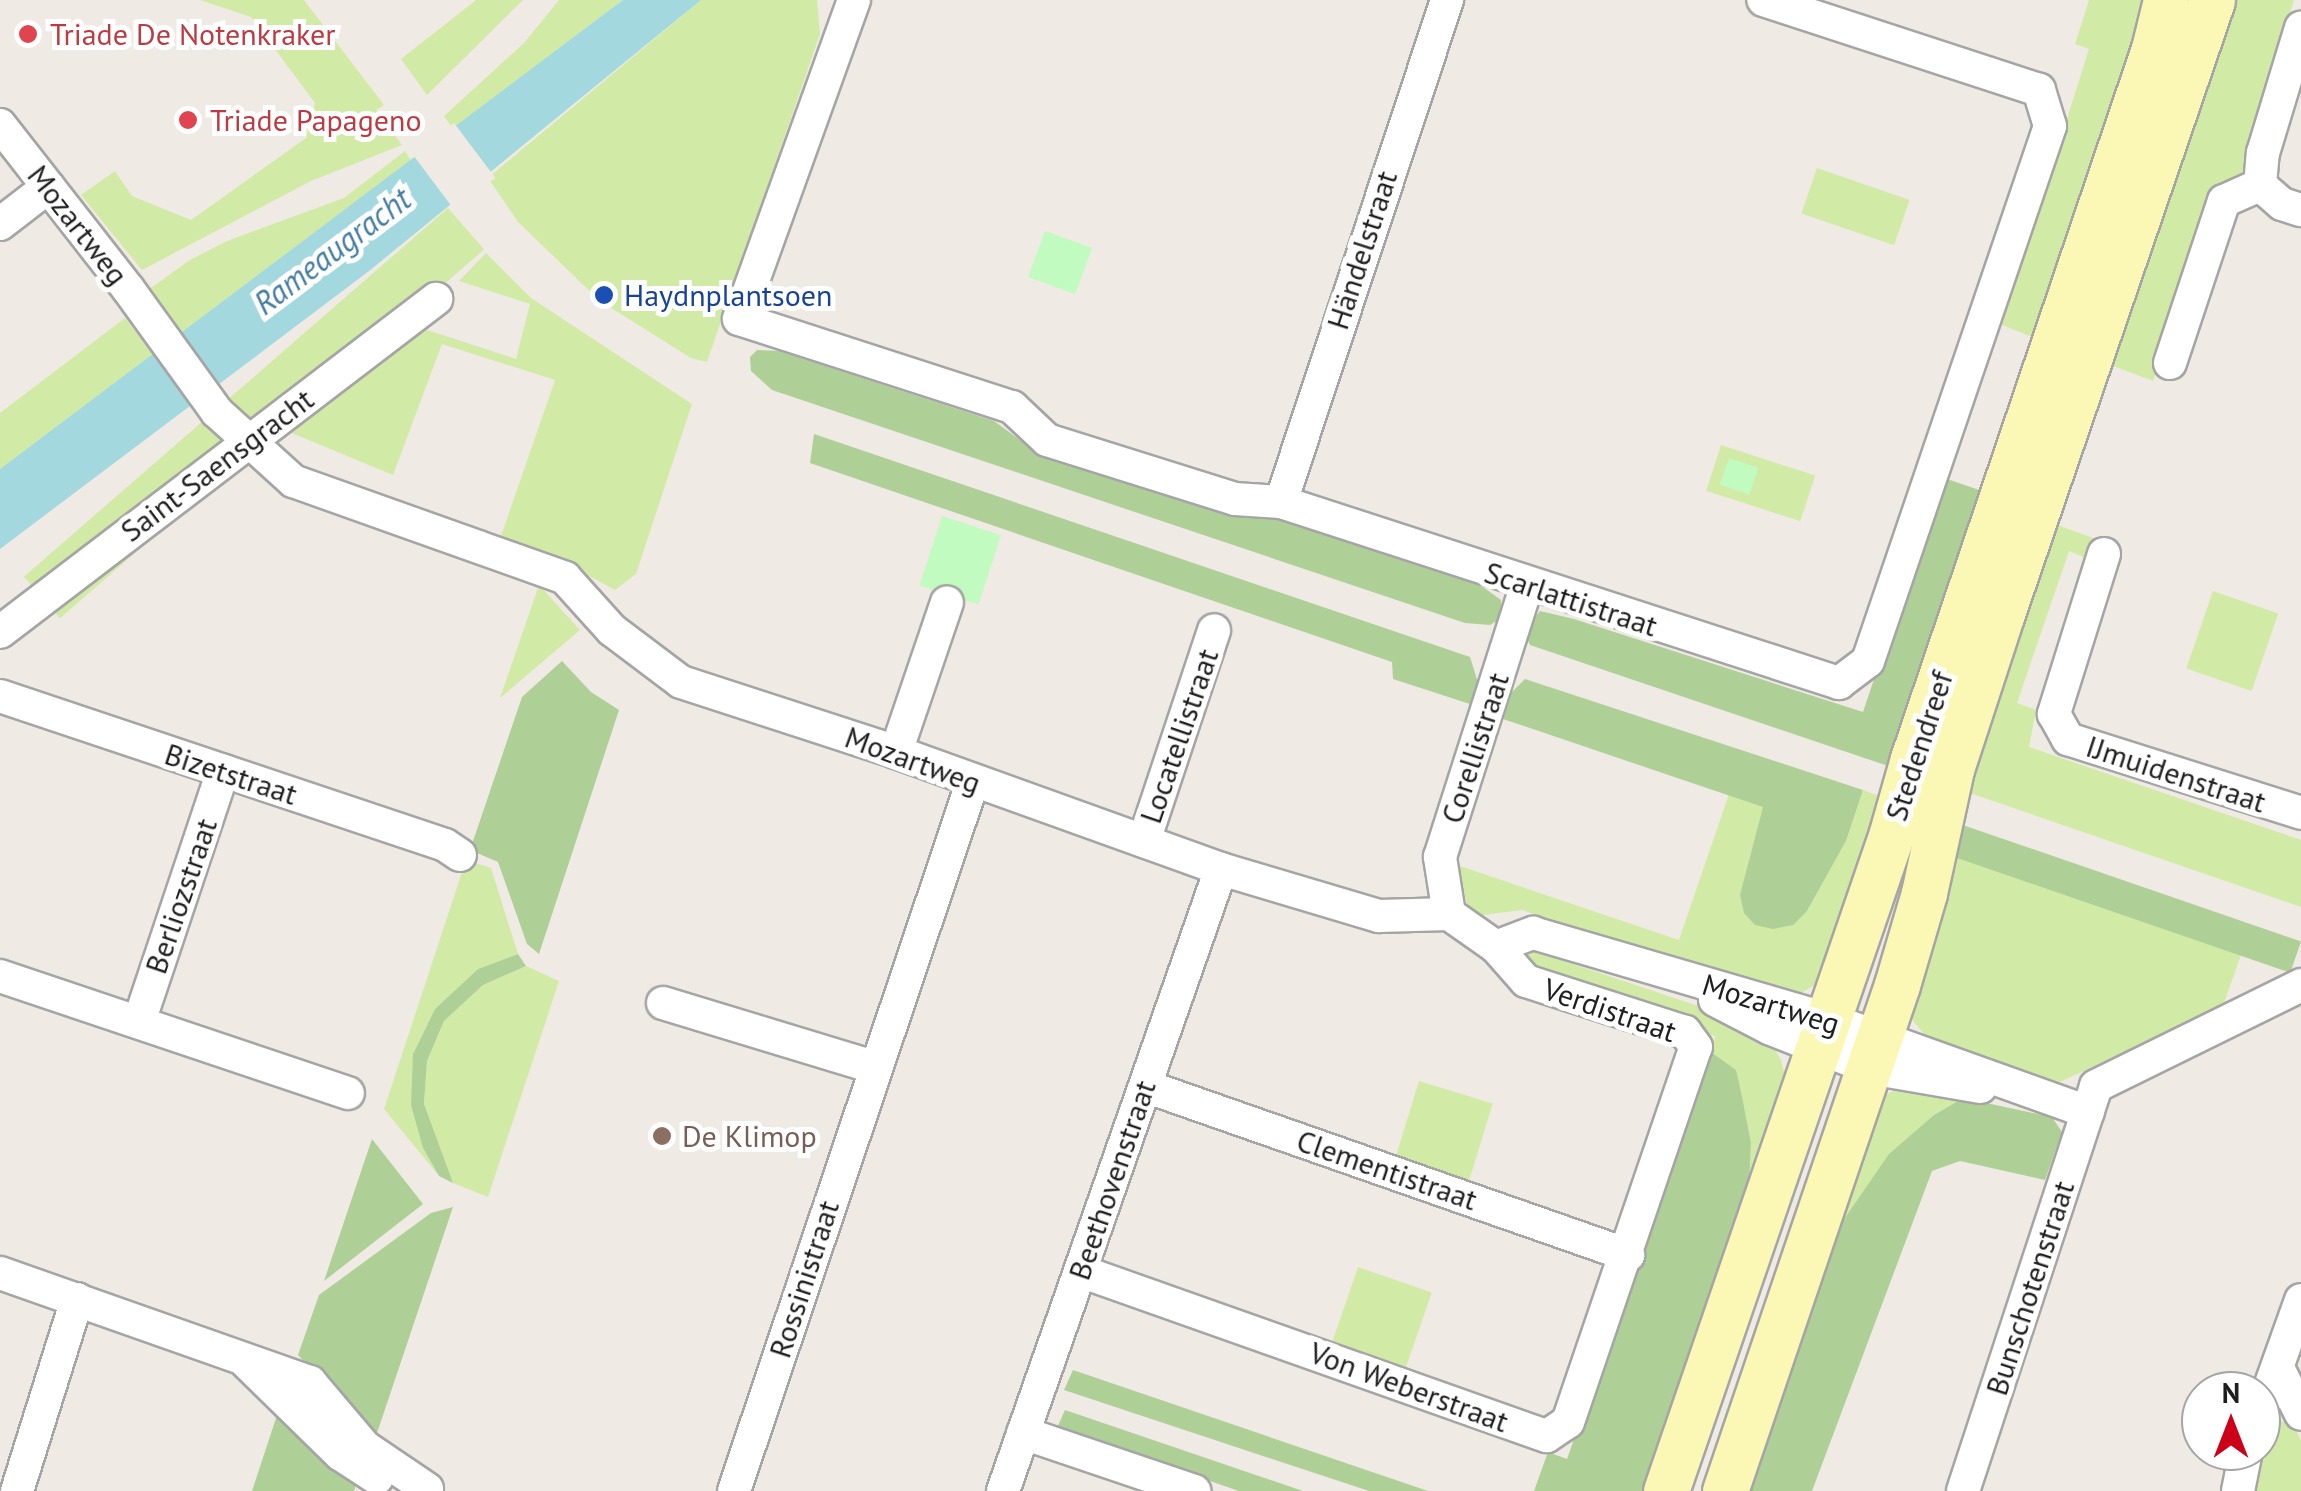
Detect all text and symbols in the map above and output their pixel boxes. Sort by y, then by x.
place label: Triade De Notenkraker [50,16,336,52]
marker: Triade De Notenkraker [15,21,41,47]
place label: Triade Papageno [210,102,422,138]
marker: Triade Papageno [175,107,201,133]
street label: Mozartweg [20,158,136,292]
street label: Händelstraat [1319,166,1405,334]
water label: Rameaugracht [246,180,418,322]
place label: Haydnplantsoen [624,277,832,313]
marker: Haydnplantsoen [593,284,615,306]
street label: Saint-Saensgracht [114,381,320,549]
street label: Scarlattistraat [1480,554,1662,644]
street label: Locatellistraat [1132,644,1226,828]
street label: Stedendreef [1878,667,1960,825]
street label: Corellistraat [1434,668,1516,828]
street label: Mozartweg [840,719,986,801]
street label: IJmuidenstraat [2082,728,2270,820]
street label: Bizetstraat [160,736,302,812]
street label: Berliozstraat [138,814,224,978]
street label: Mozartweg [1698,966,1844,1042]
street label: Verdistraat [1539,971,1681,1049]
street label: Beethovenstraat [1061,1075,1163,1285]
place label: De Klimop [682,1118,817,1154]
street label: Clementistraat [1292,1122,1482,1218]
marker: De Klimop [651,1125,673,1147]
street label: Bunschotenstraat [1978,1176,2082,1400]
street label: Rossinistraat [762,1196,846,1362]
street label: Von Weberstraat [1305,1334,1513,1440]
north arrow [2181,1371,2281,1471]
text: N [2222,1374,2240,1411]

